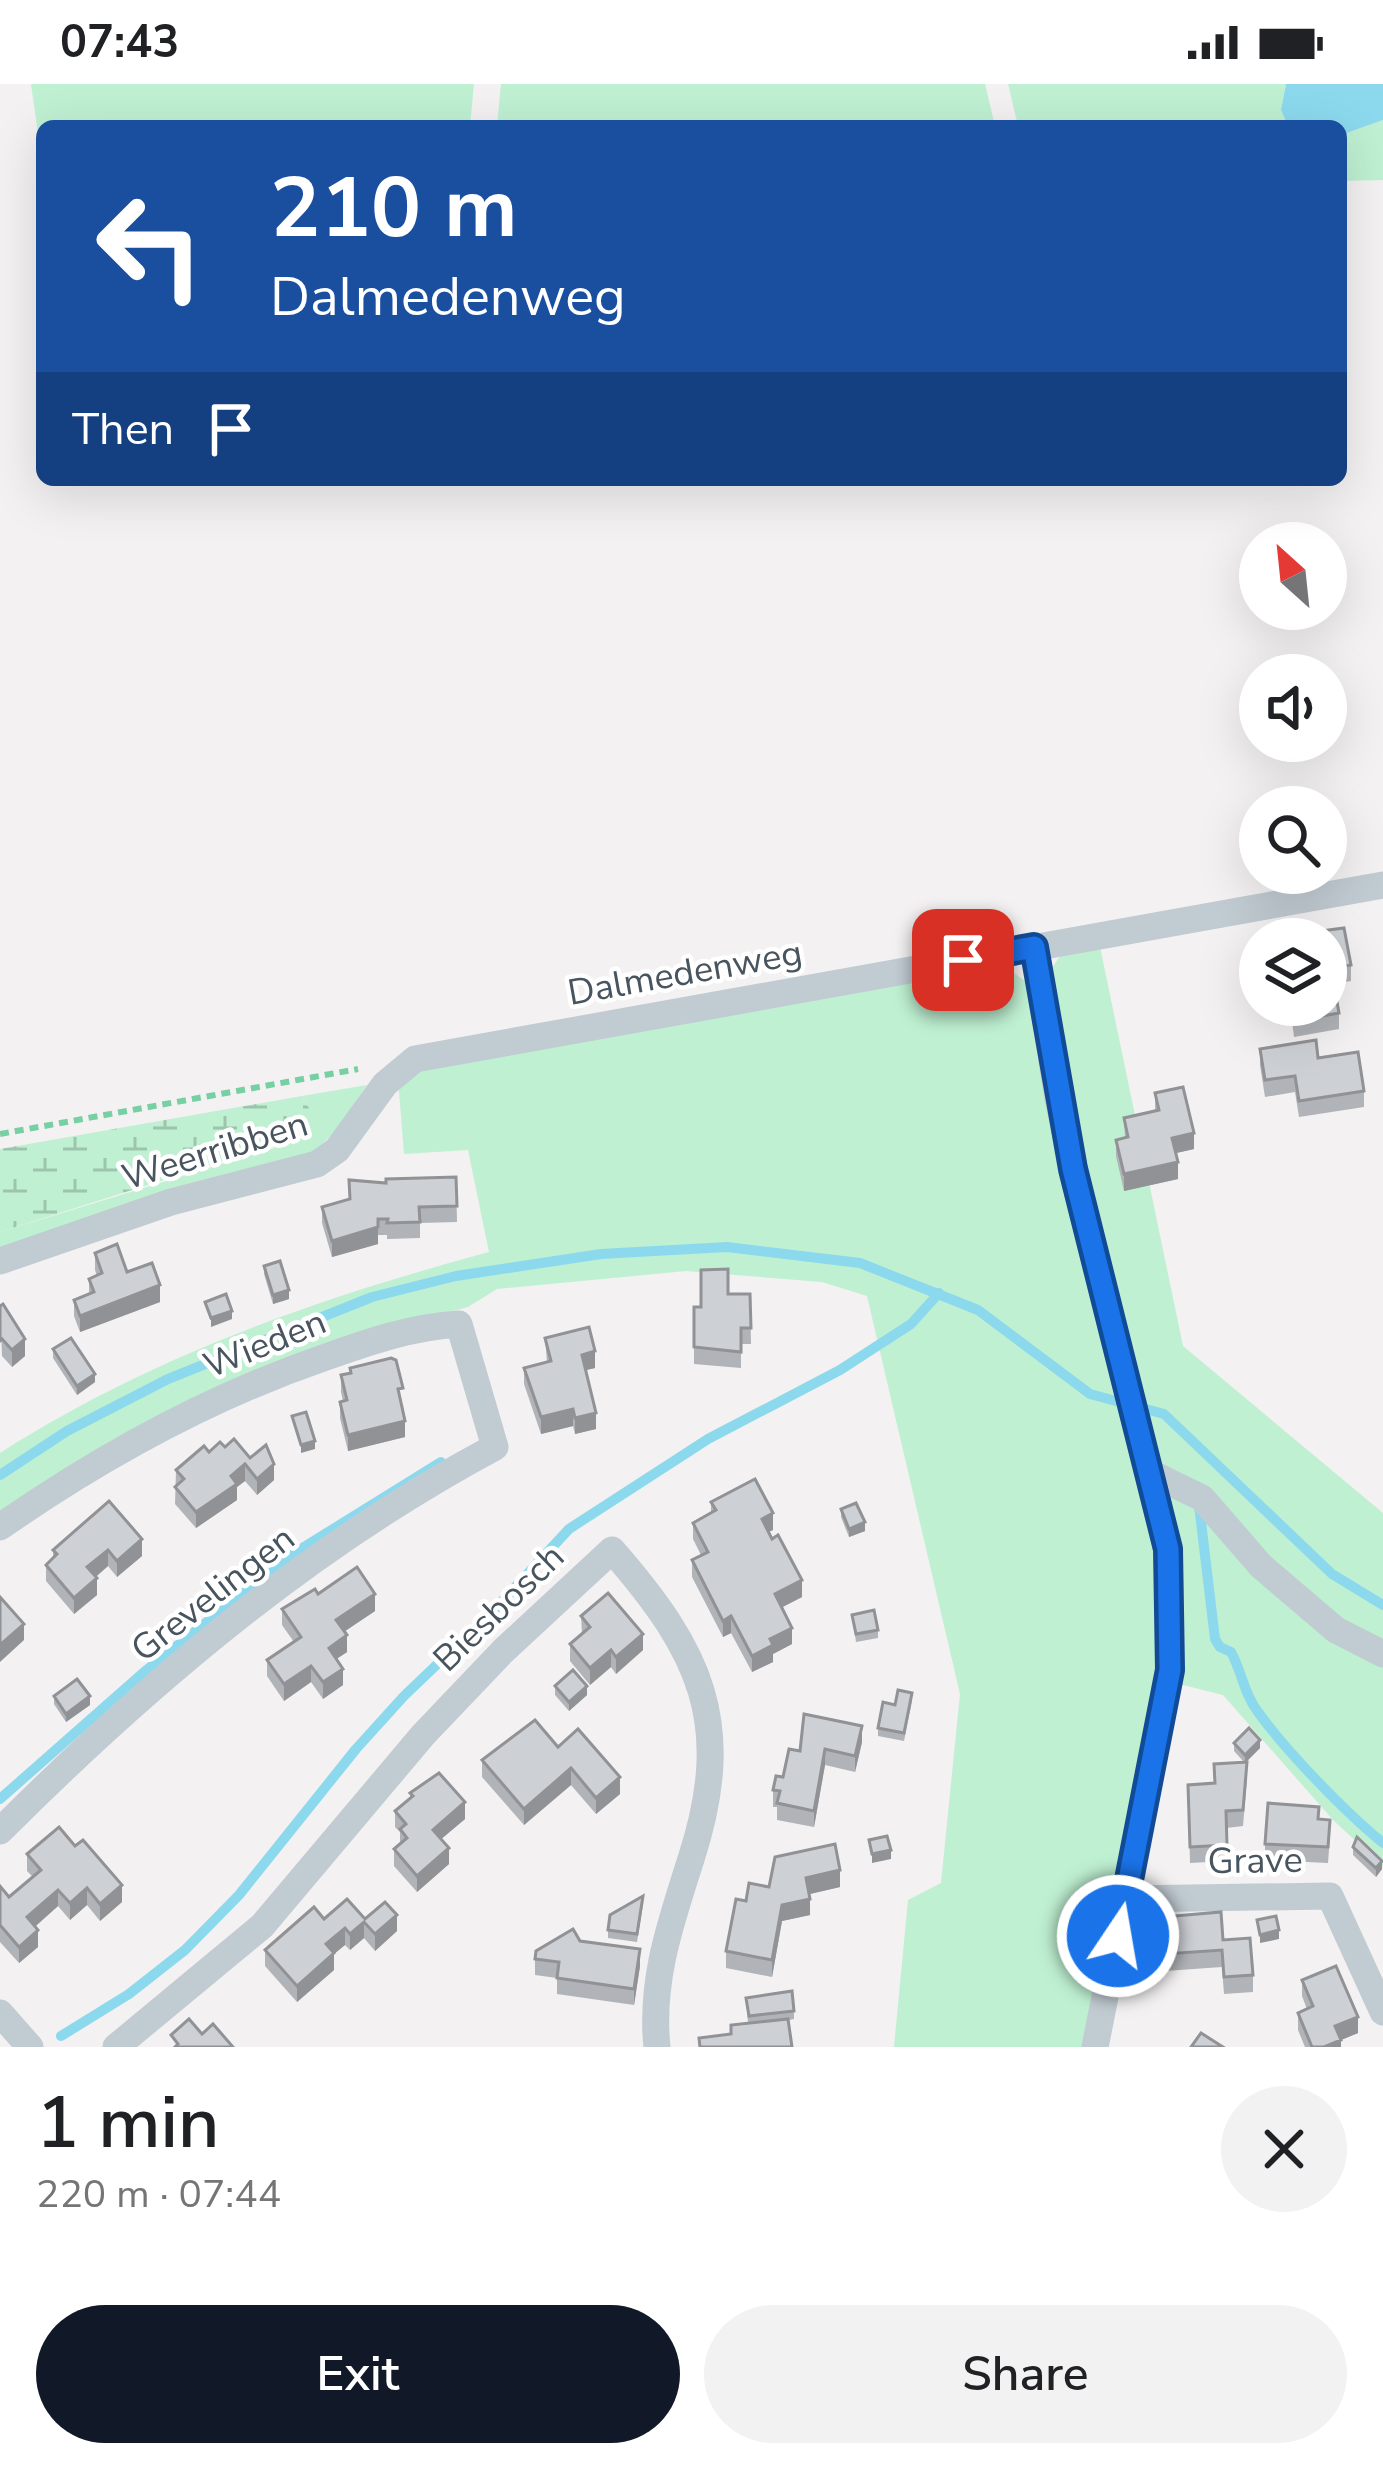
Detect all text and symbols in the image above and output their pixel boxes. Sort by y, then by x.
text: 07:43 [60,12,179,73]
text: 210 m [270,151,518,266]
icon: left [72,168,228,324]
text: Dalmedenweg [270,260,626,334]
icon: arrive [198,396,264,462]
text: Then [72,399,174,460]
north arrow [1239,522,1347,630]
map controls [1239,522,1347,1026]
button: sound [1239,654,1347,762]
button: search [1239,786,1347,894]
pin [912,909,1014,1011]
button: layers [1239,918,1347,1026]
icon: arrive [930,927,996,993]
street label: Dalmedenweg [564,928,806,1018]
street label: Weerribben [116,1100,314,1202]
street label: Wieden [197,1297,333,1391]
street label: Grevelingen [121,1515,305,1673]
street label: Biesbosch [423,1533,575,1683]
street label: Grave [1207,1836,1303,1886]
position arrow [1055,1873,1181,1999]
text: 1 min [36,2074,219,2172]
button: close [1221,2086,1347,2212]
text: 220 m · 07:44 [36,2168,281,2221]
button: Exit [36,2305,680,2443]
button: Share [704,2305,1347,2443]

